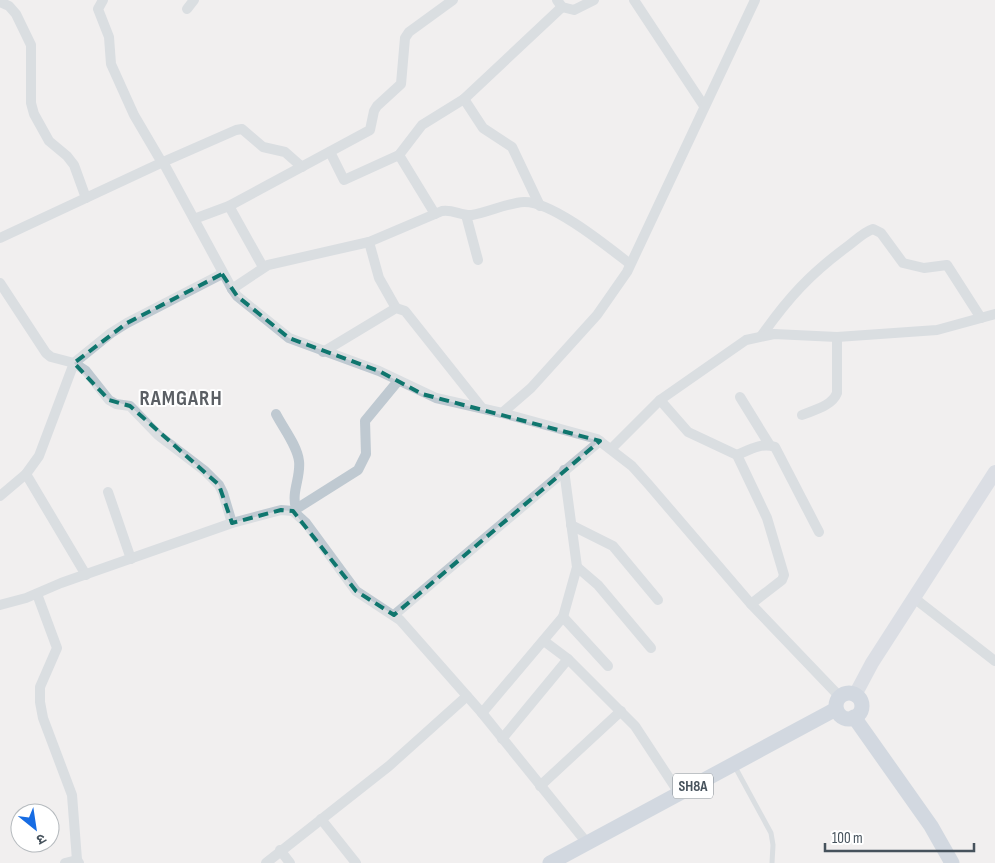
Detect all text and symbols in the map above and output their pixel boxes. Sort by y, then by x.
district label: RAMGARH [139,386,223,411]
road number: SH8A [673,774,713,798]
north arrow [10,803,60,853]
scale bar [825,820,974,852]
text: उ [33,829,49,849]
text: 100 m [832,829,863,848]

